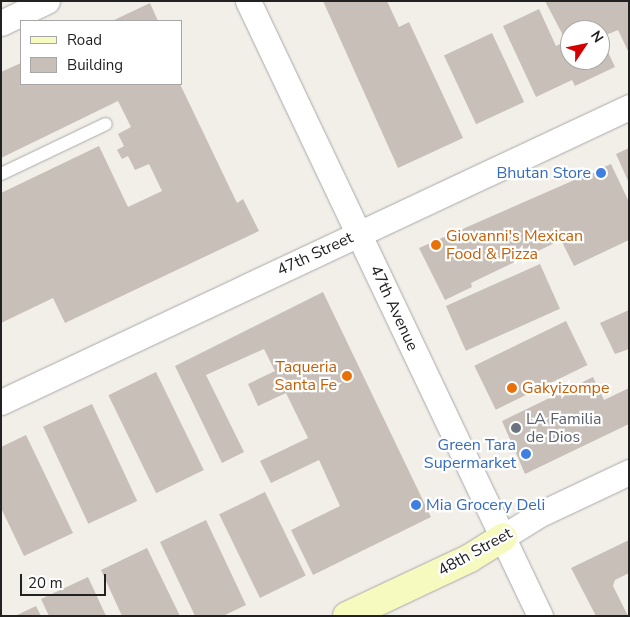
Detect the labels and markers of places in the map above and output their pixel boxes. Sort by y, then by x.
place label: Bhutan Store [496,163,591,183]
marker: Bhutan Store [595,167,607,179]
place label: Giovanni's Mexican Food & Pizza [446,226,583,264]
marker: Giovanni's Mexican Food & Pizza [430,239,442,251]
place label: Taqueria Santa Fe [274,357,337,395]
marker: Taqueria Santa Fe [341,370,353,382]
place label: Gakyizompe [522,378,609,398]
marker: Gakyizompe [506,382,518,394]
place label: LA Familia de Dios [526,409,601,447]
marker: LA Familia de Dios [510,422,522,434]
place label: Green Tara Supermarket [424,435,516,473]
marker: Green Tara Supermarket [520,448,532,460]
place label: Mia Grocery Deli [426,495,545,515]
marker: Mia Grocery Deli [410,499,422,511]

